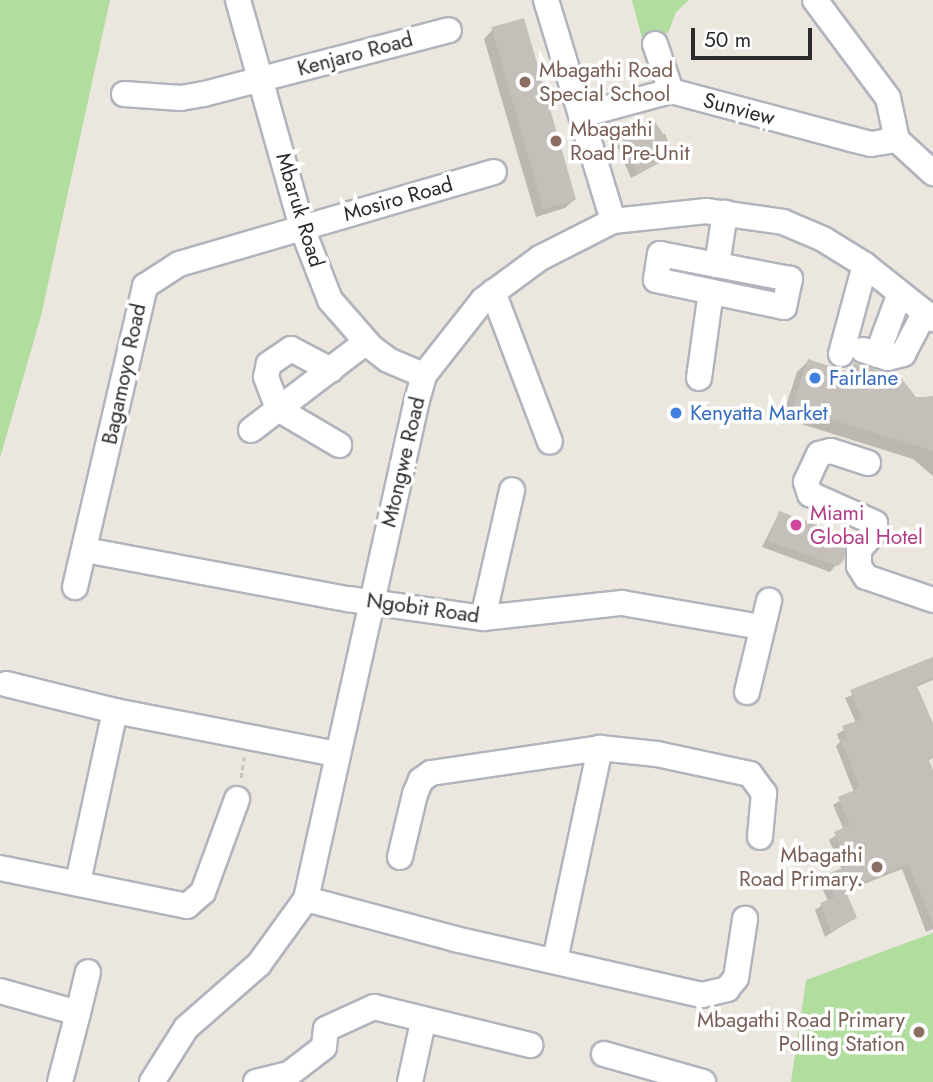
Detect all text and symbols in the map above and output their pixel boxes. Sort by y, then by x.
scale bar [695,14,816,58]
text: 50 m [704,25,751,55]
street label: Kenjaro Road [295,27,415,81]
place label: Mbagathi Road Special School [539,57,673,107]
marker: Mbagathi Road Special School [517,74,533,90]
street label: Sunview [701,87,777,131]
place label: Mbagathi Road Pre-Unit [570,116,689,166]
marker: Mbagathi Road Pre-Unit [548,133,564,149]
street label: Mbaruk Road [271,150,329,270]
street label: Mosiro Road [341,171,455,227]
street label: Bagamoyo Road [97,301,151,447]
place label: Fairlane [829,365,898,391]
marker: Fairlane [807,370,823,386]
street label: Mtongwe Road [376,394,430,530]
place label: Kenyatta Market [690,400,828,426]
marker: Kenyatta Market [668,405,684,421]
place label: Miami Global Hotel [810,500,923,550]
marker: Miami Global Hotel [788,517,804,533]
street label: Ngobit Road [365,588,481,628]
place label: Mbagathi Road Primary. [739,842,863,892]
marker: Mbagathi Road Primary. [869,859,885,875]
place label: Mbagathi Road Primary Polling Station [697,1007,905,1057]
marker: Mbagathi Road Primary Polling Station [911,1024,927,1040]

